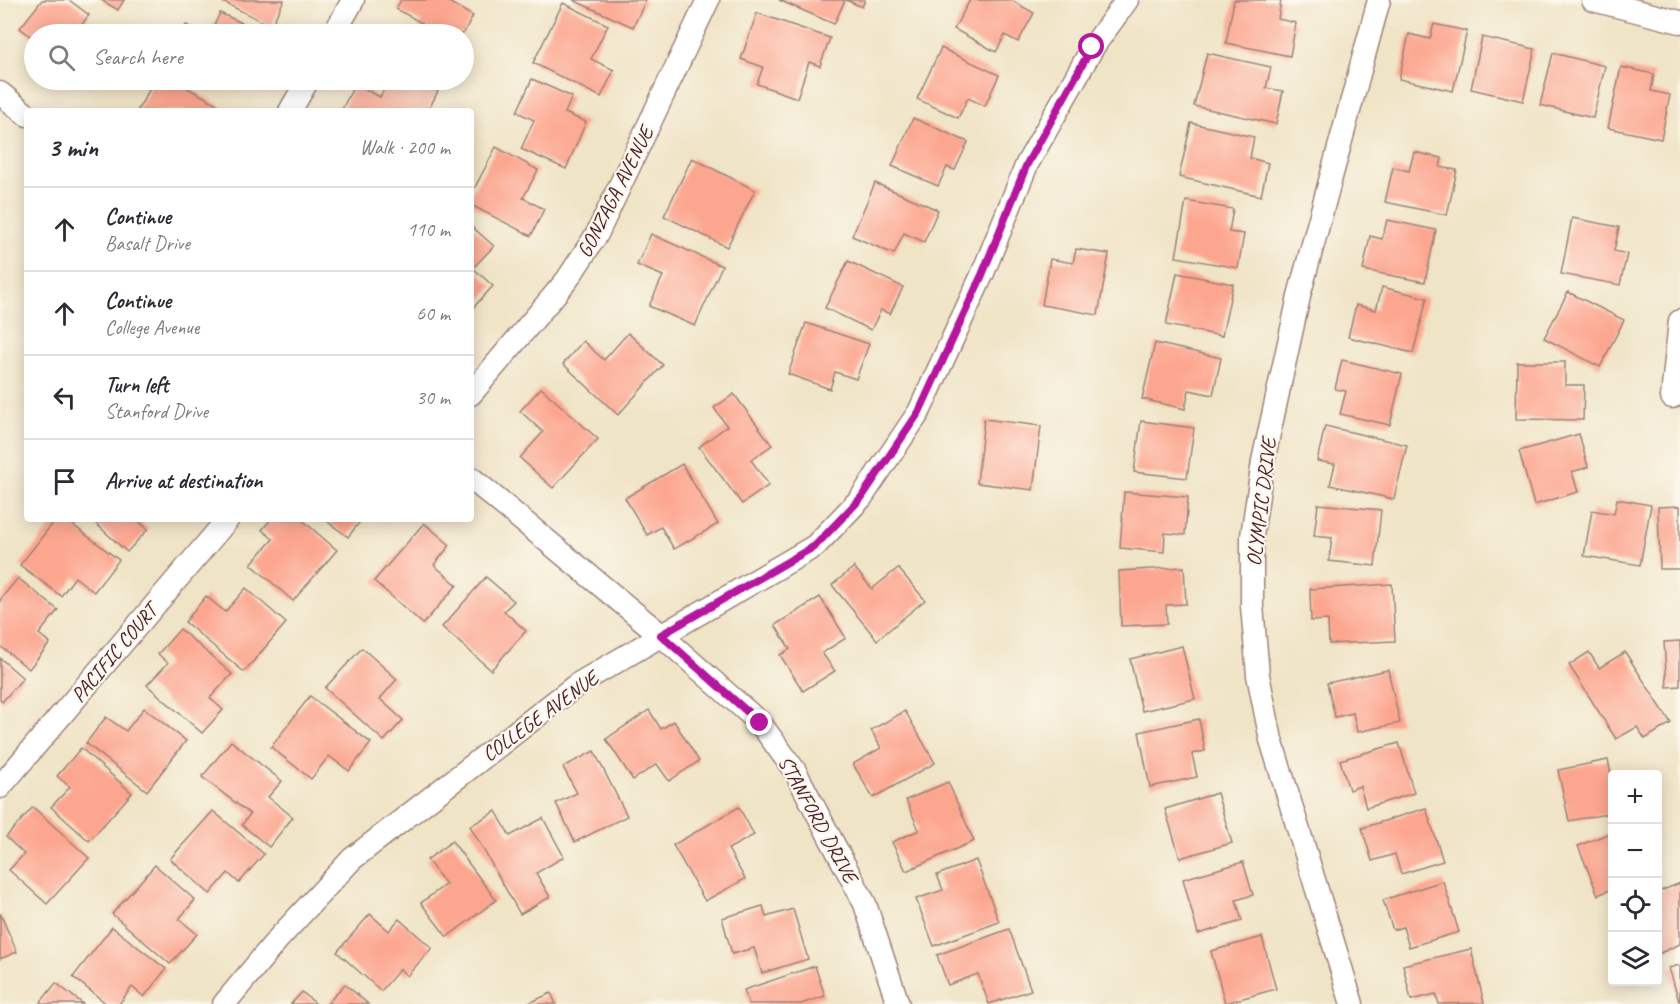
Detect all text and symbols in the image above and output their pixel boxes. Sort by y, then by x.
search box [24,24,474,90]
route start [1078,33,1104,59]
icon: search [45,41,78,74]
text: Search here [93,43,183,71]
street label: GONZAGA AVENUE [571,120,660,262]
text: 3 min [48,131,98,164]
text: Walk · 200 m [360,135,450,160]
text: Continue [105,203,171,231]
icon: ahead [48,213,81,246]
text: 110 m [407,217,450,242]
text: Basalt Drive [105,231,190,256]
text: Continue [105,287,171,315]
icon: ahead [48,297,81,330]
text: 60 m [416,301,450,326]
text: College Avenue [105,315,199,340]
text: Turn left [105,371,169,399]
icon: left [48,381,81,414]
text: 30 m [416,385,450,410]
text: Stanford Drive [105,399,208,424]
street label: OLYMPIC DRIVE [1240,434,1282,568]
icon: arrive [48,465,81,498]
text: Arrive at destination [105,467,262,495]
street label: PACIFIC COURT [65,595,166,708]
street label: COLLEGE AVENUE [477,663,606,767]
route end [746,709,772,735]
street label: STANFORD DRIVE [772,751,865,890]
map controls [1608,770,1662,986]
button: + [1608,770,1662,824]
button: − [1608,824,1662,878]
button: locate [1608,878,1662,932]
button: layers [1608,932,1662,986]

